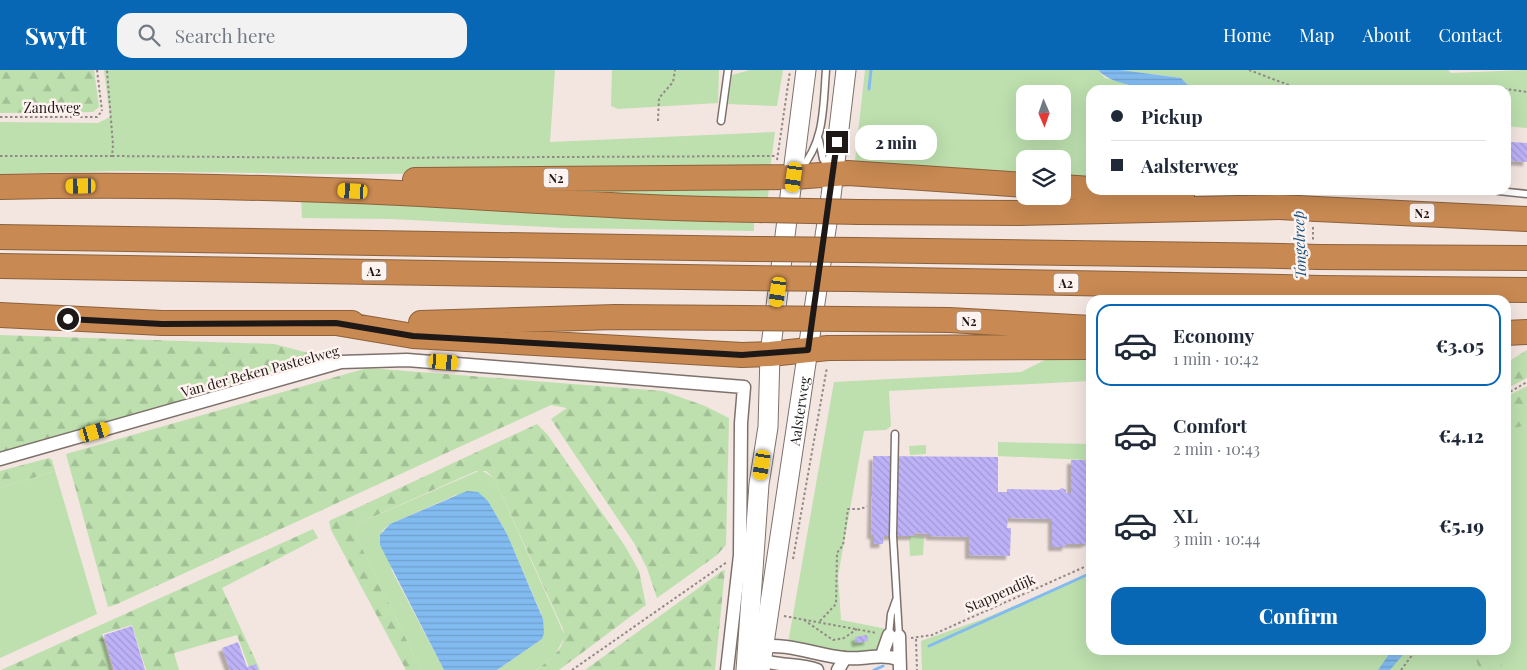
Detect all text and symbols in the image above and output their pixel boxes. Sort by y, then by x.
search box [117,13,467,58]
text: Swyft [25,19,87,51]
icon: search [135,21,163,49]
text: Search here [175,22,275,48]
text: Home [1223,23,1271,47]
text: Map [1299,23,1334,47]
text: About [1362,23,1411,47]
text: Contact [1439,23,1502,47]
north arrow [1016,85,1071,140]
map controls [1016,85,1071,205]
street label: Zandweg [24,98,81,117]
text: Pickup [1141,103,1203,129]
callout: 2 min [854,124,937,160]
route end [826,131,848,153]
text: 2 min [875,132,917,153]
button: layers [1016,150,1071,205]
text: Aalsterweg [1141,152,1238,178]
car [784,161,803,193]
road number: N2 [544,169,568,188]
car [65,178,96,194]
car [337,183,368,199]
road number: N2 [1410,204,1434,222]
water label: Tongelreep [1288,210,1310,280]
road number: A2 [362,262,386,280]
road number: A2 [1054,274,1078,292]
car [768,276,787,308]
route start [57,308,79,330]
road number: N2 [956,312,982,330]
text: Economy [1173,322,1254,348]
icon: car [1113,323,1158,368]
text: €3.05 [1436,332,1484,358]
street label: Van der Beken Pasteelweg [178,341,342,402]
text: 1 min · 10:42 [1173,348,1259,369]
car [428,353,459,371]
street label: Aalsterweg [784,375,813,448]
text: Comfort [1173,412,1247,438]
icon: car [1113,413,1158,458]
car [78,421,111,443]
text: €4.12 [1438,422,1484,448]
text: 2 min · 10:43 [1173,438,1260,459]
car [752,449,771,481]
text: XL [1173,502,1198,528]
icon: car [1113,503,1158,548]
text: €5.19 [1439,512,1484,538]
text: 3 min · 10:44 [1173,528,1260,549]
street label: Stappendijk [962,569,1038,617]
button: Confirm [1111,587,1486,645]

